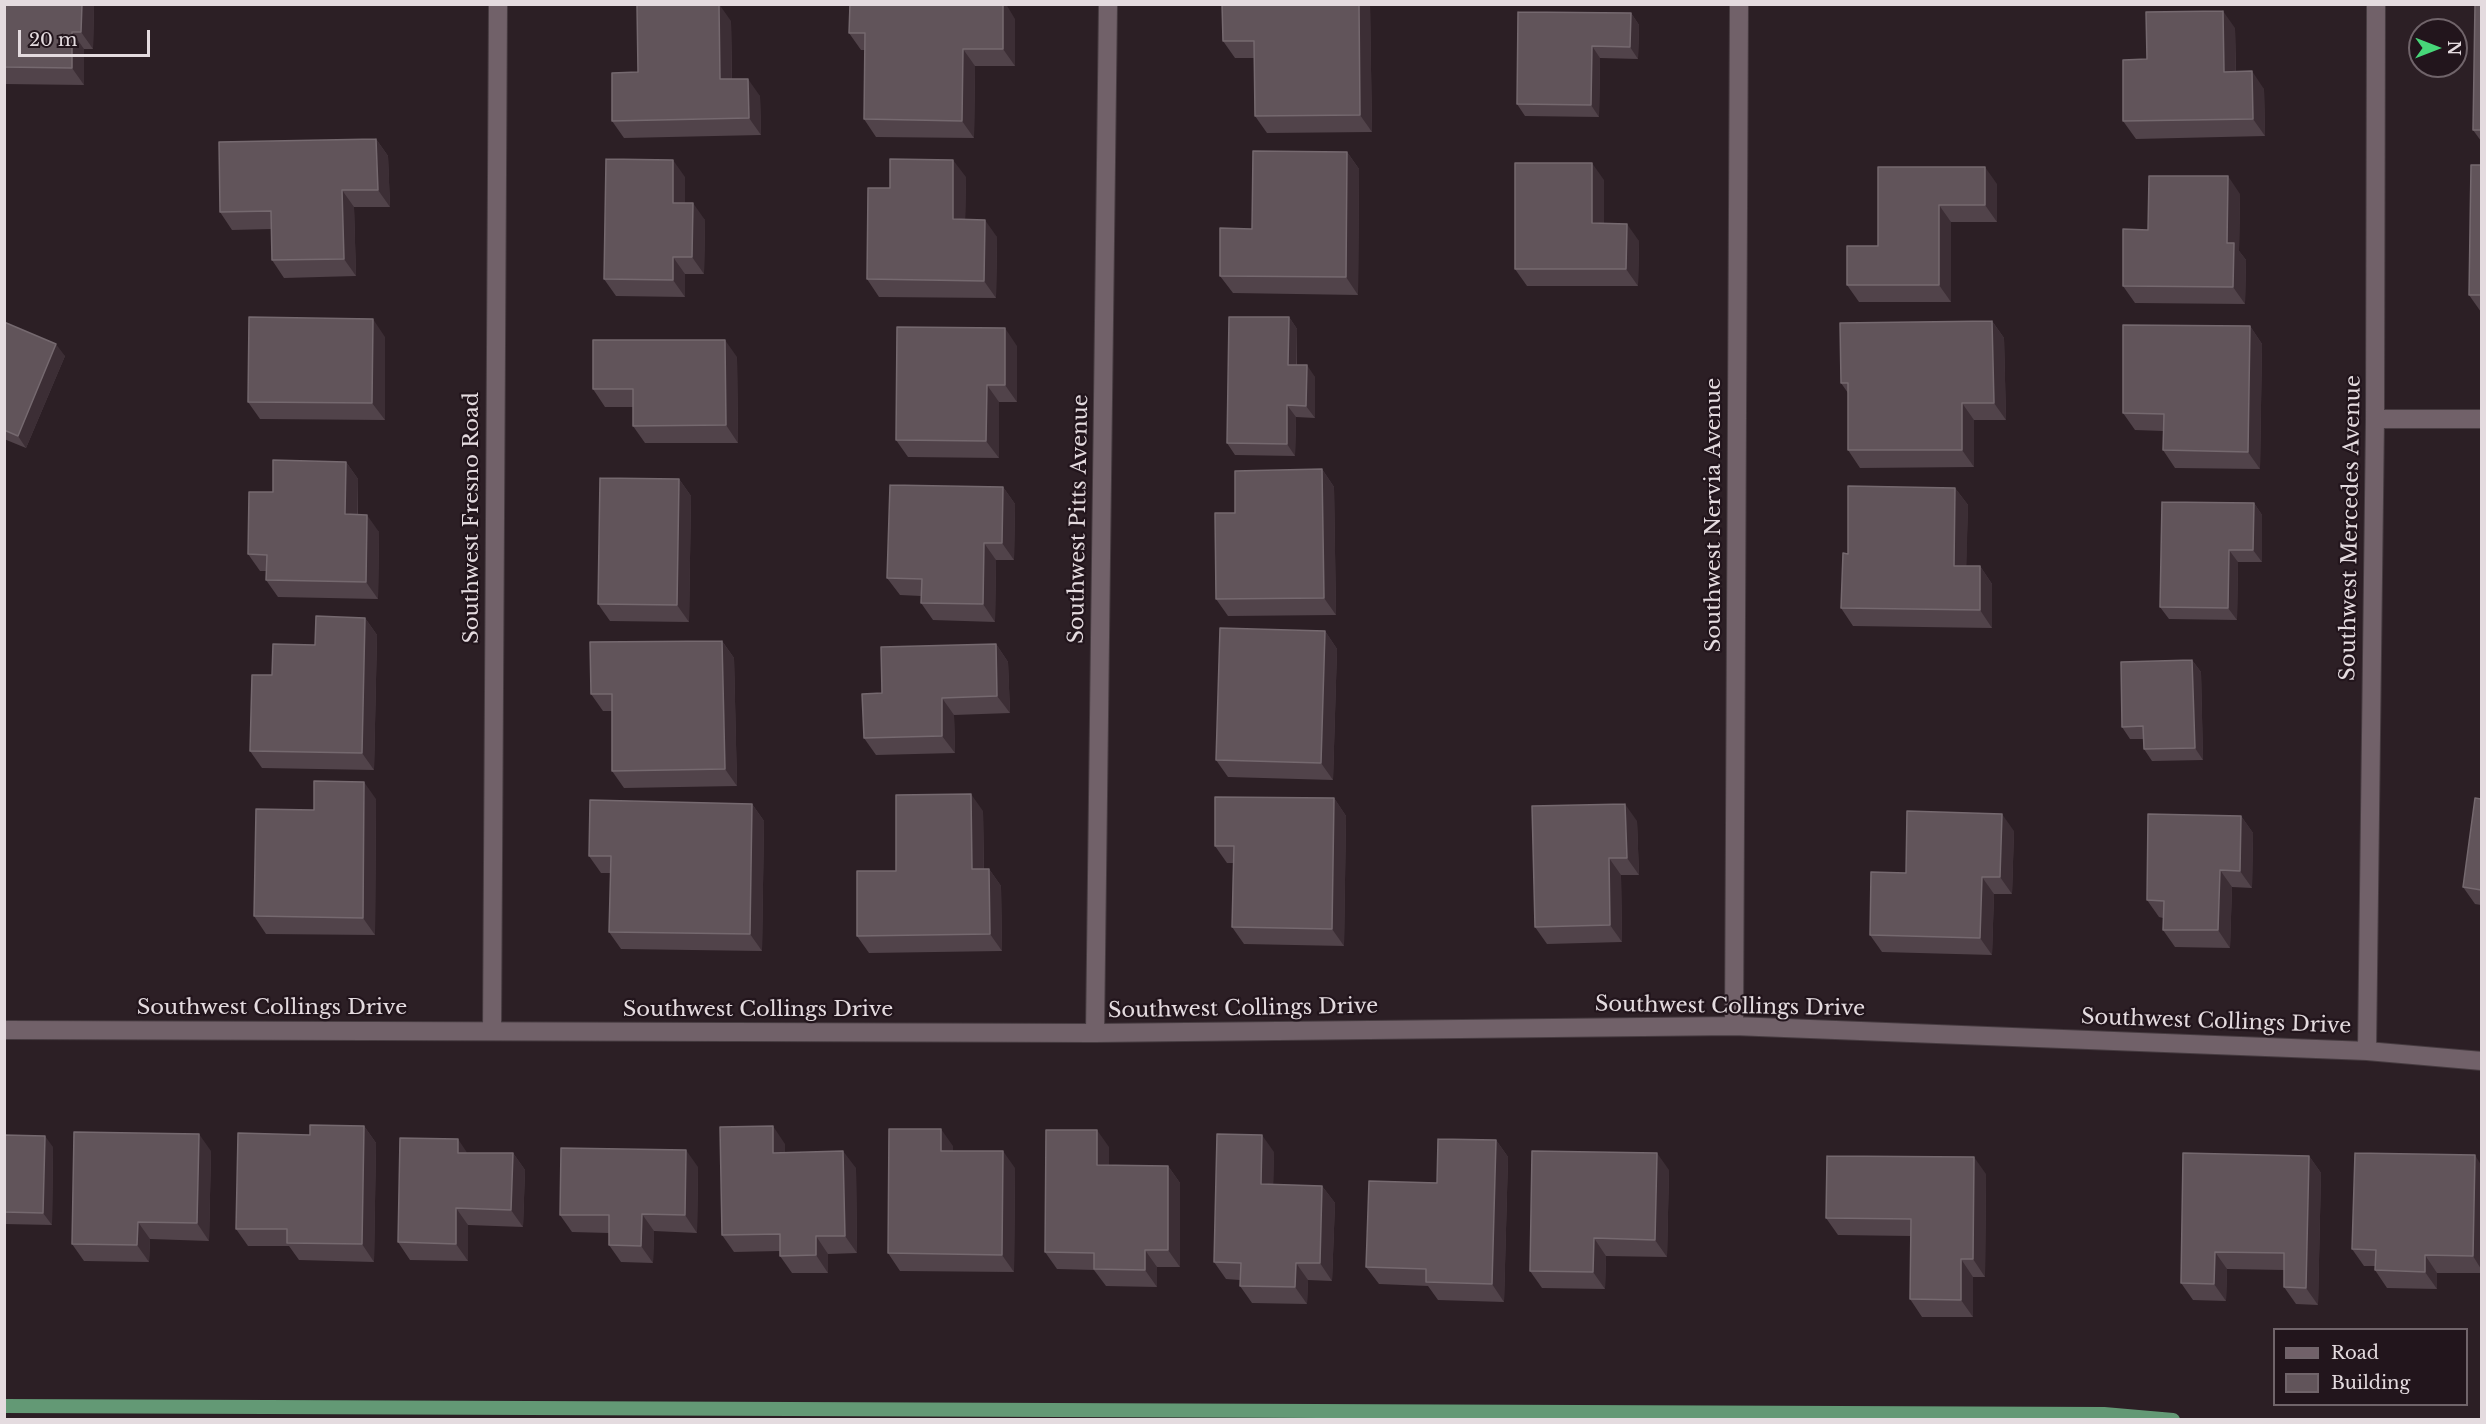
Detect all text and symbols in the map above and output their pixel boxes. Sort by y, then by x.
scale bar [21,18,153,56]
north arrow [2408,18,2468,78]
text: 20 m [29,29,77,51]
text: N [2444,40,2464,56]
street label: Southwest Mercedes Avenue [2336,375,2366,681]
street label: Southwest Nervia Avenue [1701,378,1727,652]
street label: Southwest Fresno Road [459,392,485,644]
street label: Southwest Pitts Avenue [1064,394,1094,644]
street label: Southwest Collings Drive [1595,992,1865,1022]
street label: Southwest Collings Drive [1108,994,1378,1024]
street label: Southwest Collings Drive [137,995,407,1021]
street label: Southwest Collings Drive [623,997,893,1023]
street label: Southwest Collings Drive [2080,1005,2352,1039]
legend [2273,1328,2468,1406]
text: Road [2331,1342,2379,1364]
text: Building [2331,1372,2410,1394]

